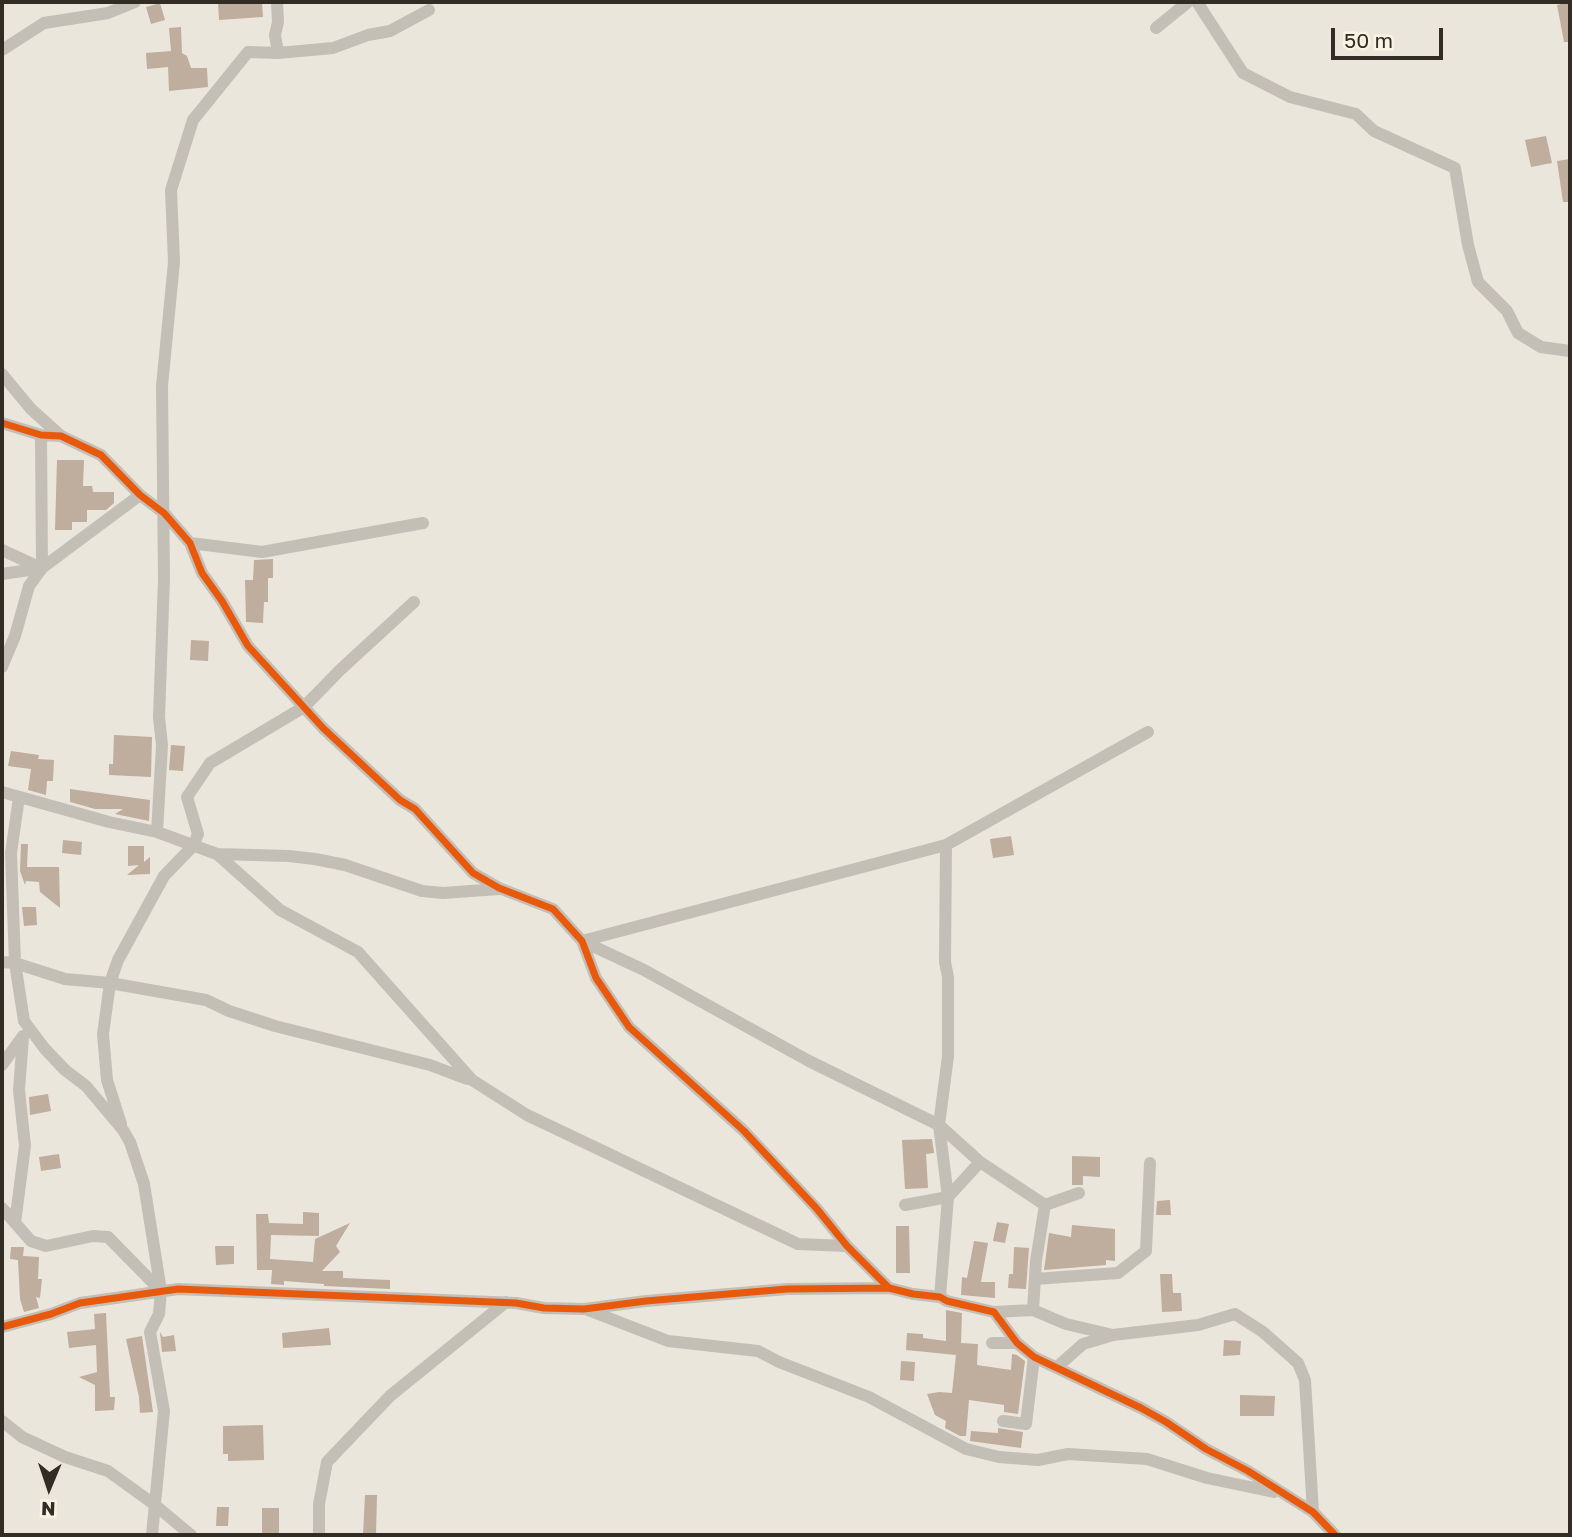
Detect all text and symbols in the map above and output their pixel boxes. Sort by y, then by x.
scale bar [1334,14,1446,58]
text: 50 m [1344,27,1393,53]
north arrow [14,1453,84,1523]
text: N [41,1498,56,1521]

